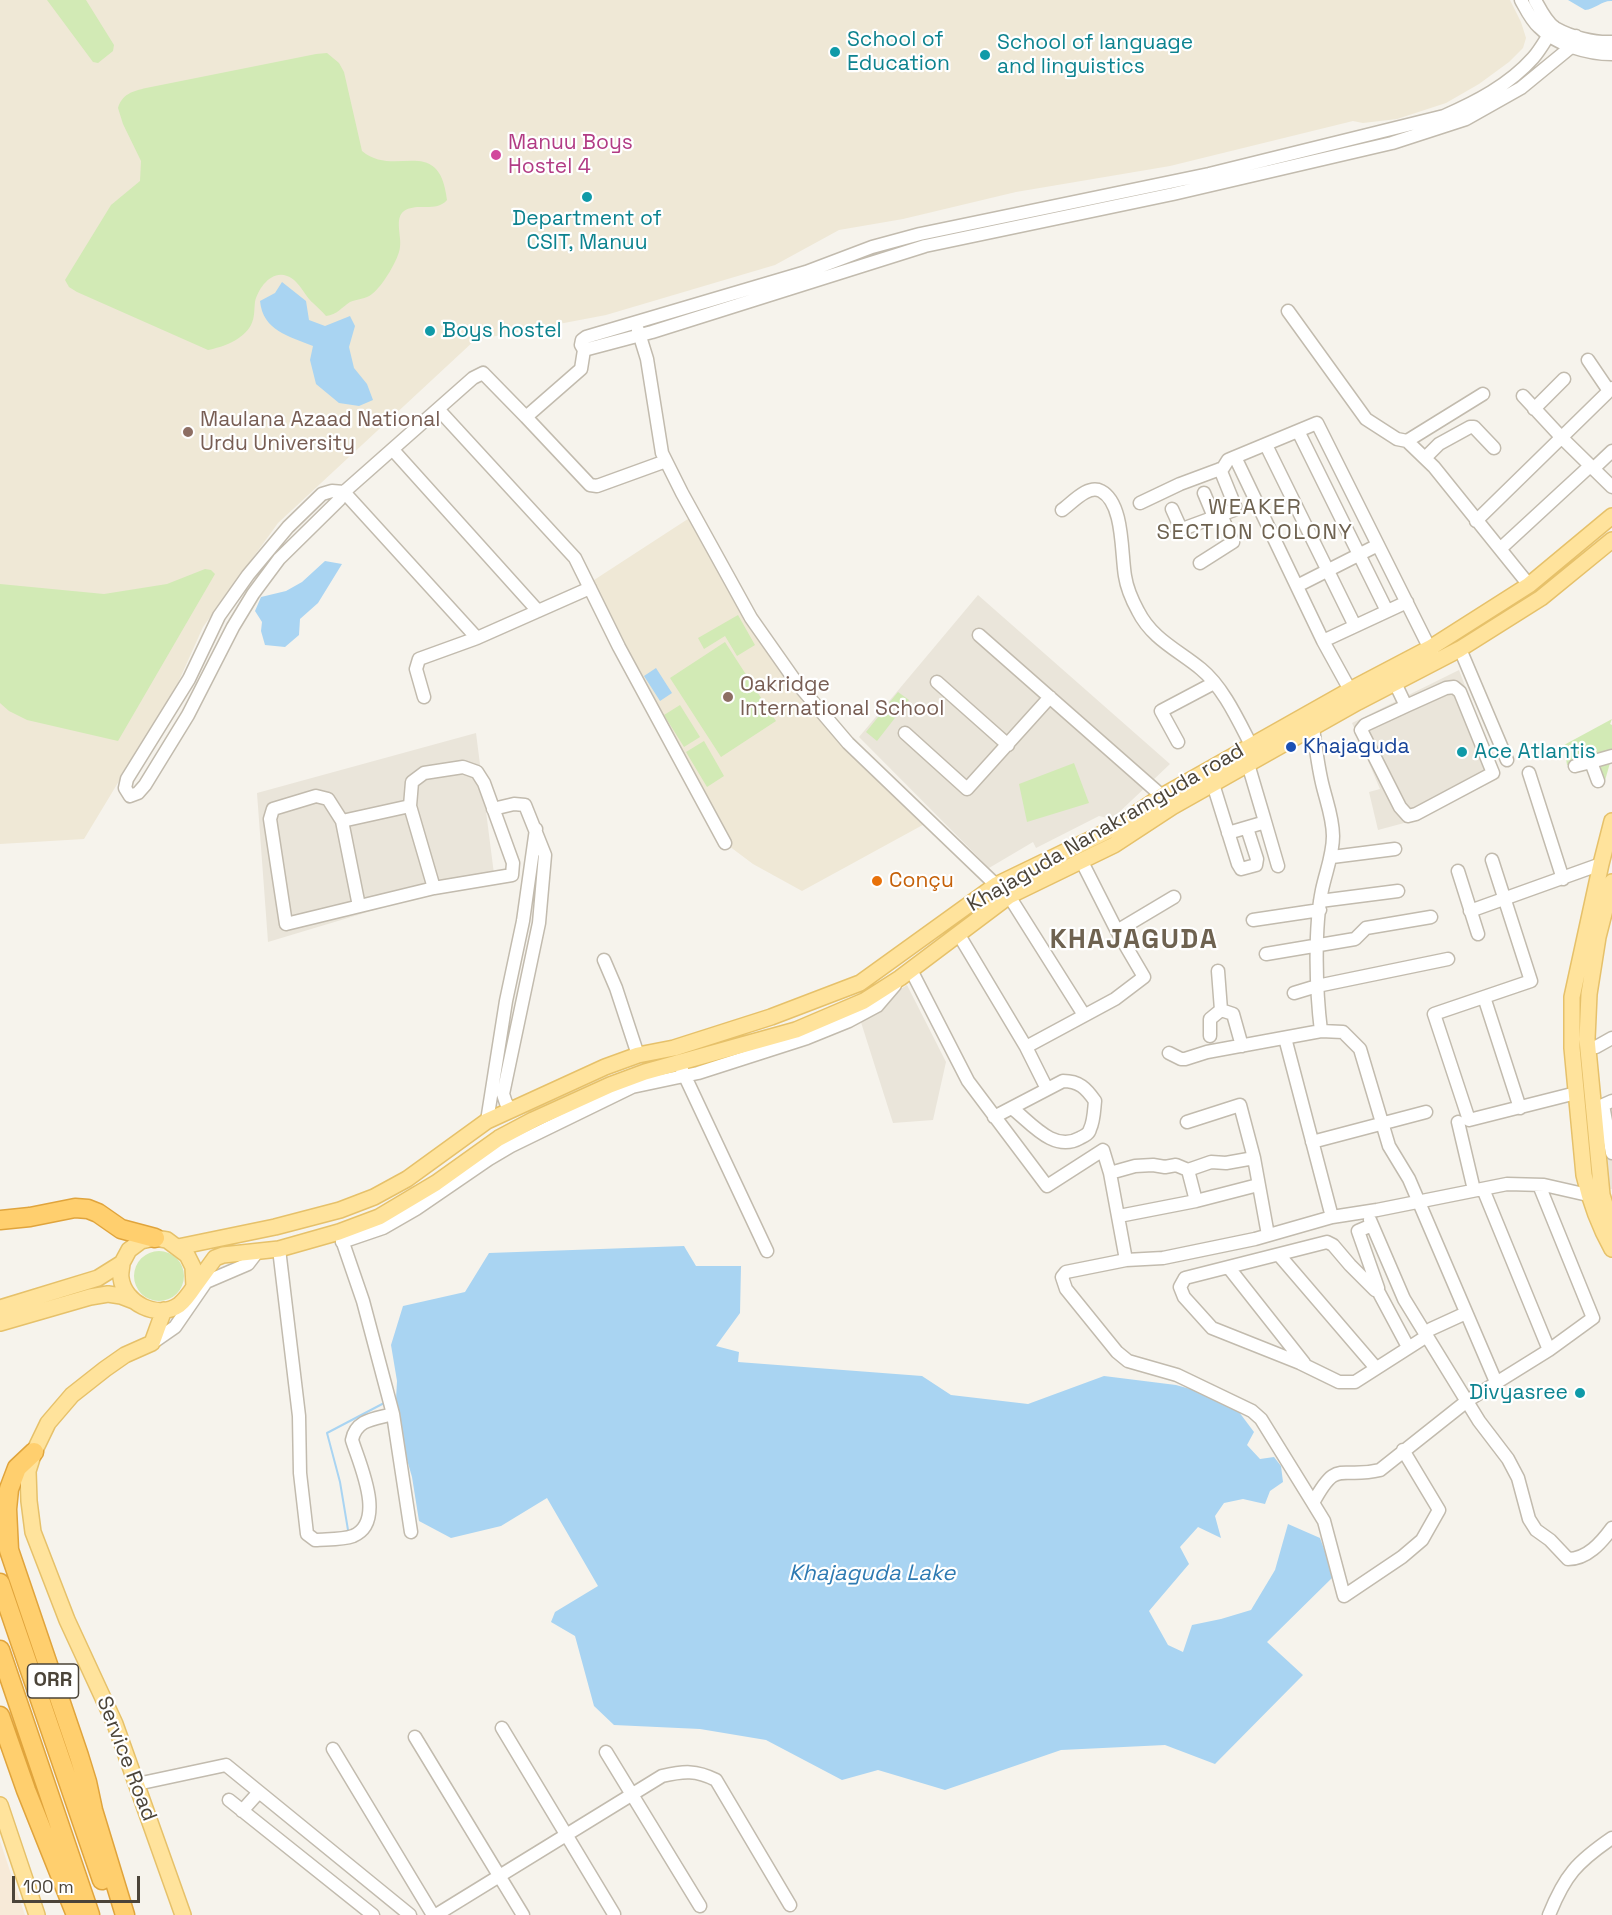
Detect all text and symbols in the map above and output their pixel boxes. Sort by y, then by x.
place label: School of Education [847,27,950,77]
place label: School of language and linguistics [997,30,1193,80]
marker: School of Education [828,45,842,59]
marker: School of language and linguistics [978,48,992,62]
place label: Manuu Boys Hostel 4 [508,130,633,180]
marker: Manuu Boys Hostel 4 [489,148,503,162]
marker: Department of CSIT, Manuu [580,190,594,204]
place label: Department of CSIT, Manuu [512,206,662,256]
place label: Boys hostel [442,318,562,344]
marker: Boys hostel [423,324,437,338]
place label: Maulana Azaad National Urdu University [200,407,441,457]
marker: Maulana Azaad National Urdu University [181,425,195,439]
district label: WEAKER SECTION COLONY [1156,495,1354,546]
place label: Oakridge International School [740,672,944,722]
marker: Oakridge International School [721,690,735,704]
place label: Khajaguda [1303,734,1410,760]
street label: Khajaguda Nanakramguda road [963,738,1249,918]
place label: Ace Atlantis [1474,739,1596,765]
marker: Khajaguda [1284,740,1298,754]
marker: Ace Atlantis [1455,745,1469,759]
place label: Conçu [889,868,954,894]
marker: Conçu [870,874,884,888]
district label: KHAJAGUDA [1050,925,1218,957]
place label: Divyasree [1469,1380,1568,1406]
marker: Divyasree [1573,1386,1587,1400]
water label: Khajaguda Lake [789,1561,955,1587]
road number: ORR [28,1664,78,1698]
street label: Service Road [91,1693,161,1825]
scale bar [15,1864,142,1902]
text: 100 m [23,1875,74,1898]

